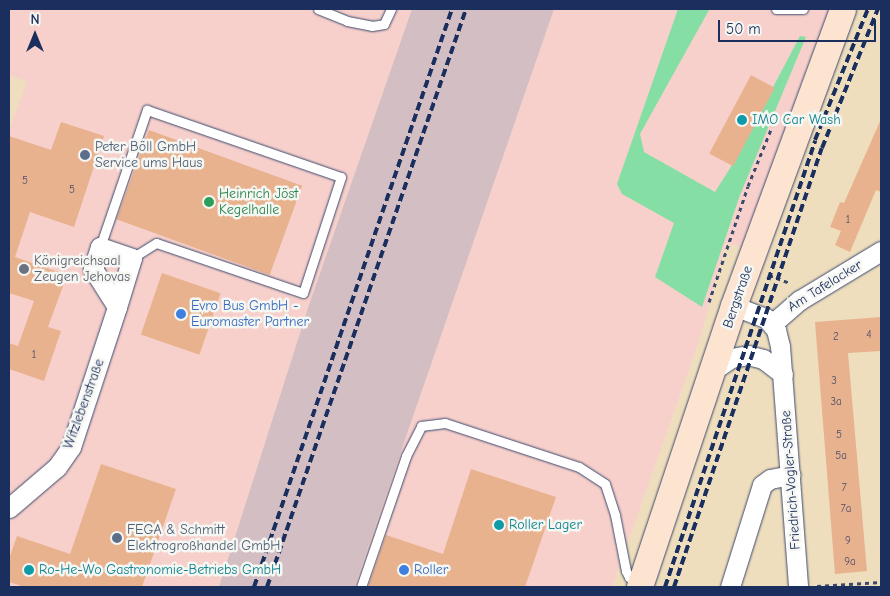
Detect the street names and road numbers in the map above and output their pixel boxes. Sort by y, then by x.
street label: Am Tafelacker [785,257,865,315]
street label: Bergstraße [719,264,757,330]
street label: Witzlebenstraße [60,357,108,451]
street label: Friedrich-Vogler-Straße [778,410,804,550]

